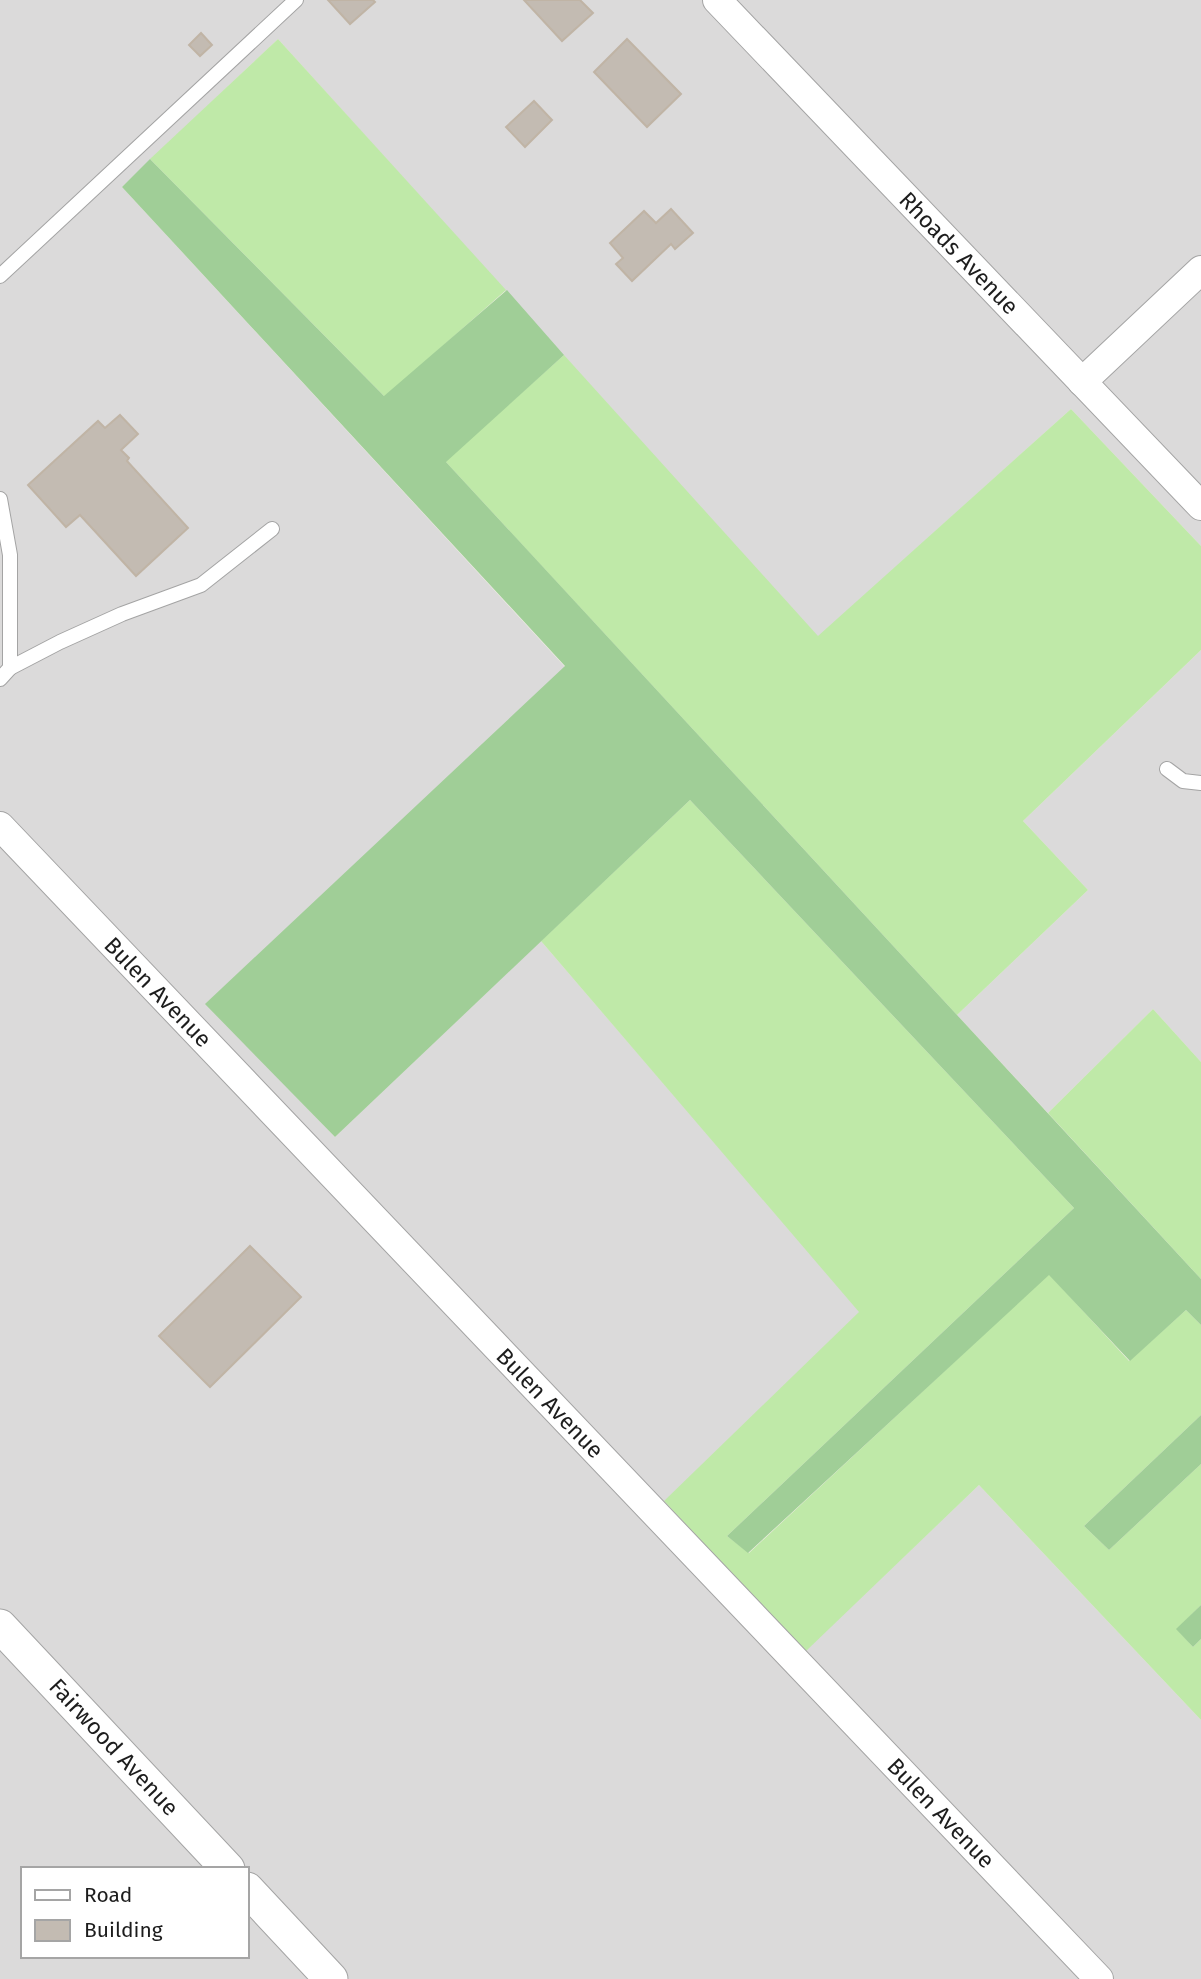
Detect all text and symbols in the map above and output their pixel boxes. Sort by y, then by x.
street label: Rhoads Avenue [893,186,1025,320]
street label: Bulen Avenue [98,931,218,1053]
street label: Bulen Avenue [490,1342,610,1464]
street label: Fairwood Avenue [43,1673,185,1821]
street label: Bulen Avenue [881,1752,1001,1874]
legend [21,1867,248,1958]
text: Road [84,1882,132,1908]
text: Building [84,1917,163,1943]

